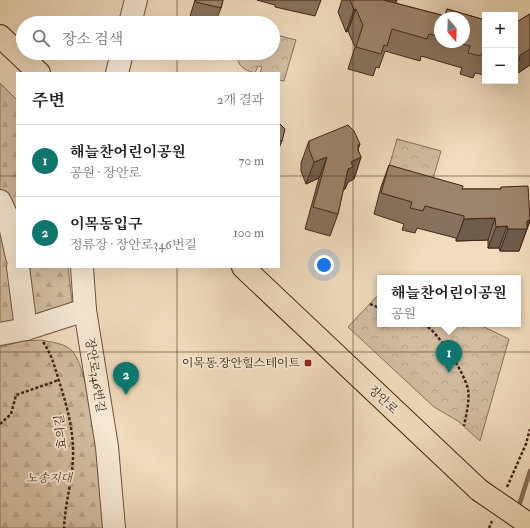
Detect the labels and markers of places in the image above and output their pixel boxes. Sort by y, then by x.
pin: 1 [436,340,462,373]
place label: 이목동.장안힐스테이트 [182,356,300,371]
marker: 이목동.장안힐스테이트 [303,358,313,368]
pin: 2 [113,362,139,395]

